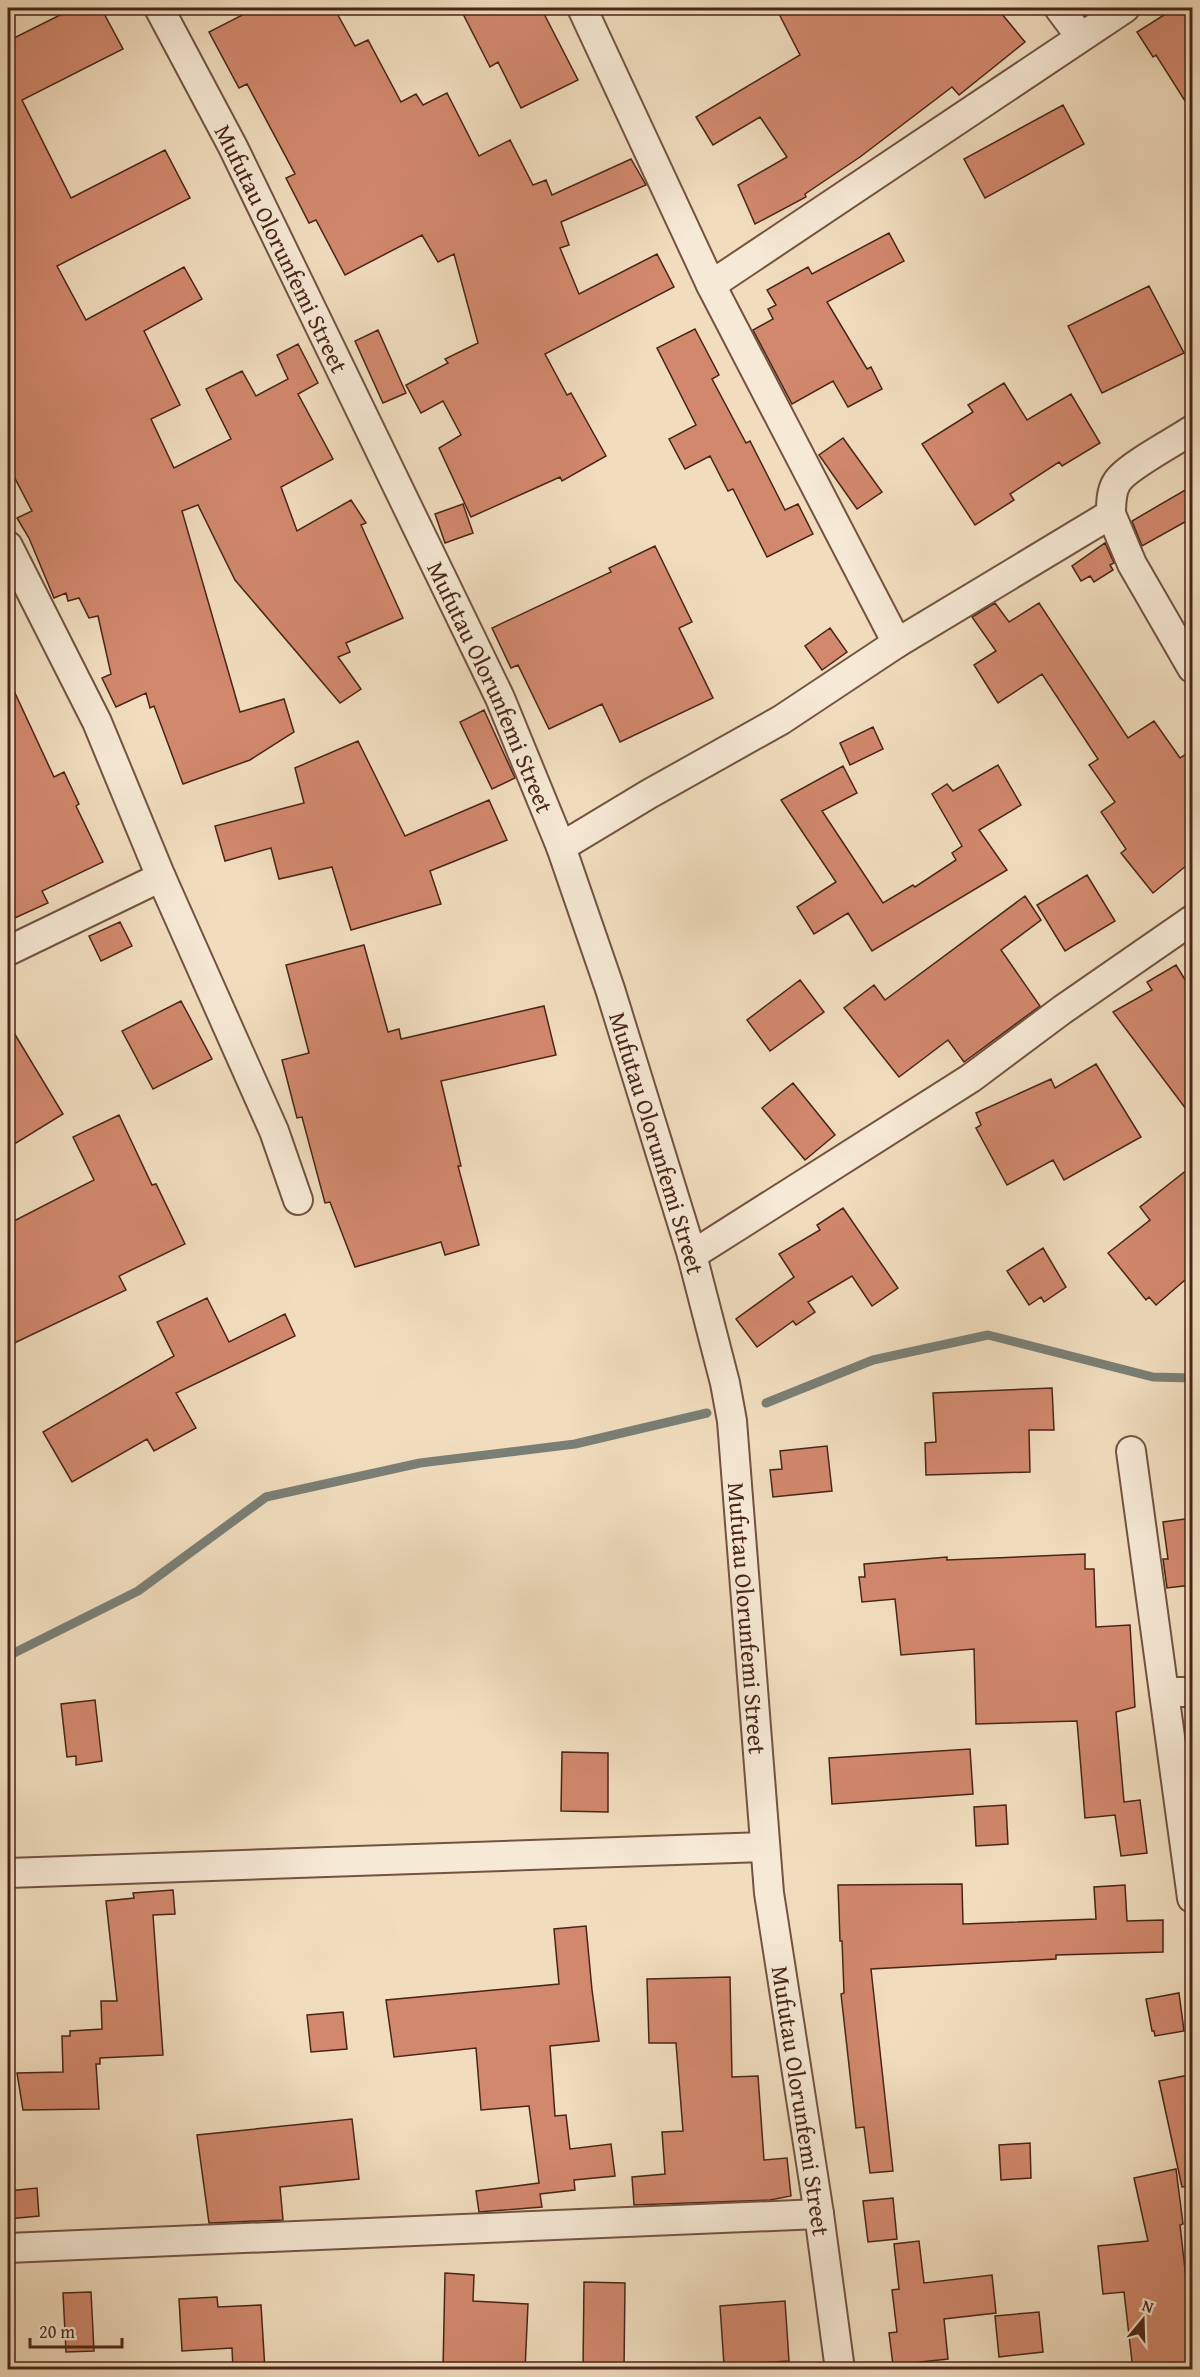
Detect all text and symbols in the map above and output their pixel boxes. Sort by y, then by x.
street label: Mufutau Olorunfemi Street [206,118,358,379]
street label: Mufutau Olorunfemi Street [419,555,563,819]
street label: Mufutau Olorunfemi Street [601,1007,714,1278]
street label: Mufutau Olorunfemi Street [719,1481,776,1756]
street label: Mufutau Olorunfemi Street [763,1963,839,2239]
north arrow [1113,2290,1173,2350]
text: N [1139,2293,1157,2319]
scale bar [30,2311,122,2349]
text: 20 m [39,2318,75,2345]

